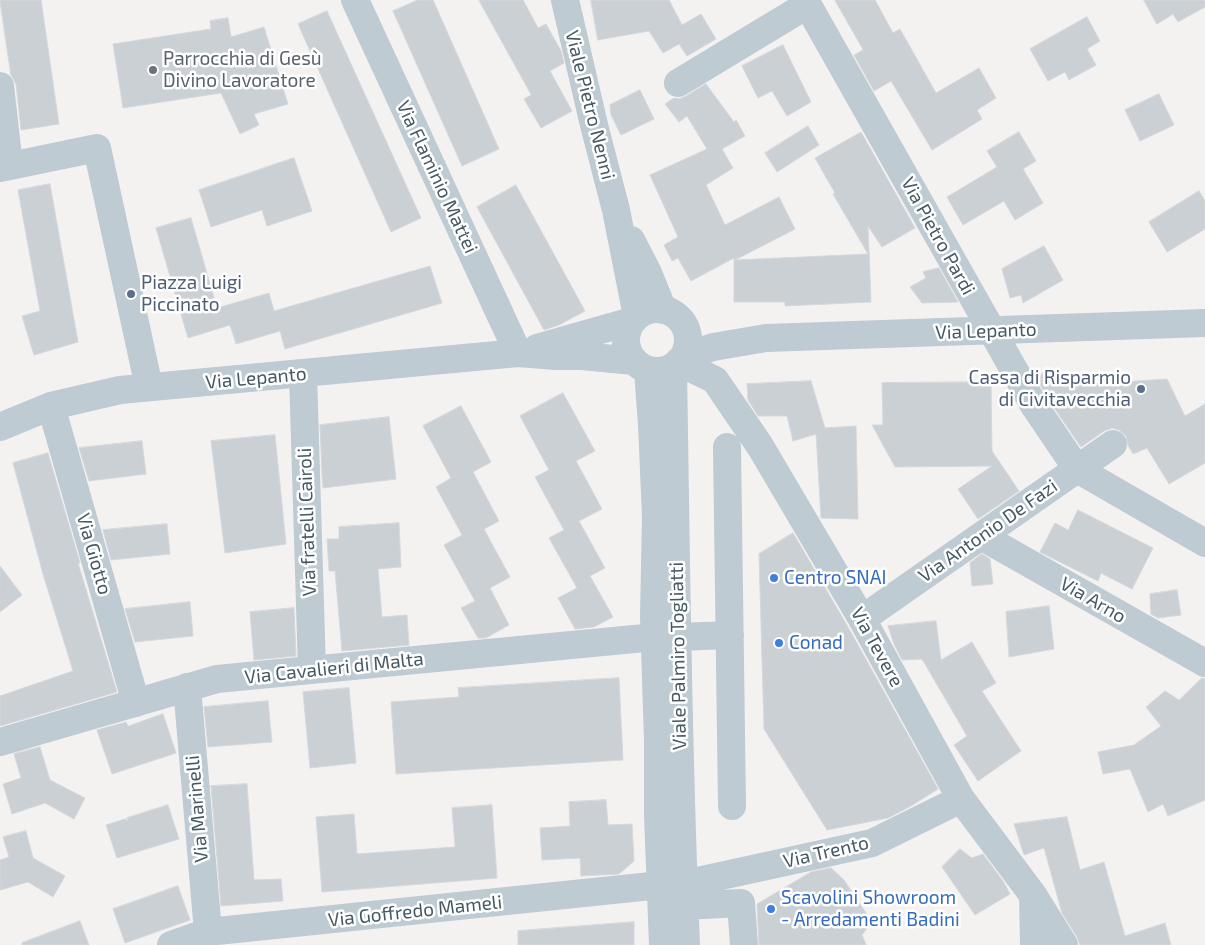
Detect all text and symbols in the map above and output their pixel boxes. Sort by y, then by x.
street label: Viale Pietro Nenni [560,28,620,182]
place label: Parrocchia di Gesù Divino Lavoratore [163,48,322,92]
marker: Parrocchia di Gesù Divino Lavoratore [147,64,159,76]
street label: Via Flaminio Mattei [392,97,482,257]
street label: Via Pietro Pardi [896,173,980,299]
place label: Piazza Luigi Piccinato [141,272,242,316]
marker: Piazza Luigi Piccinato [125,288,137,300]
street label: Via Lepanto [935,318,1037,344]
street label: Via Lepanto [204,362,308,394]
place label: Cassa di Risparmio di Civitavecchia [969,367,1131,411]
marker: Cassa di Risparmio di Civitavecchia [1135,383,1147,395]
street label: Via fratelli Cairoli [293,447,321,597]
street label: Via Antonio De Fazi [914,475,1062,587]
street label: Via Giotto [72,511,116,597]
street label: Viale Palmiro Togliatti [665,562,691,750]
place label: Centro SNAI [784,567,887,589]
marker: Centro SNAI [768,572,780,584]
street label: Via Arno [1056,572,1130,628]
street label: Via Tevere [846,603,908,691]
place label: Conad [789,632,843,654]
marker: Conad [773,637,785,649]
street label: Via Cavalieri di Malta [243,647,425,689]
street label: Via Marinelli [181,754,213,864]
street label: Via Trento [781,831,871,873]
place label: Scavolini Showroom - Arredamenti Badini [781,887,960,931]
street label: Via Goffredo Mameli [327,891,503,931]
marker: Scavolini Showroom - Arredamenti Badini [765,903,777,915]

